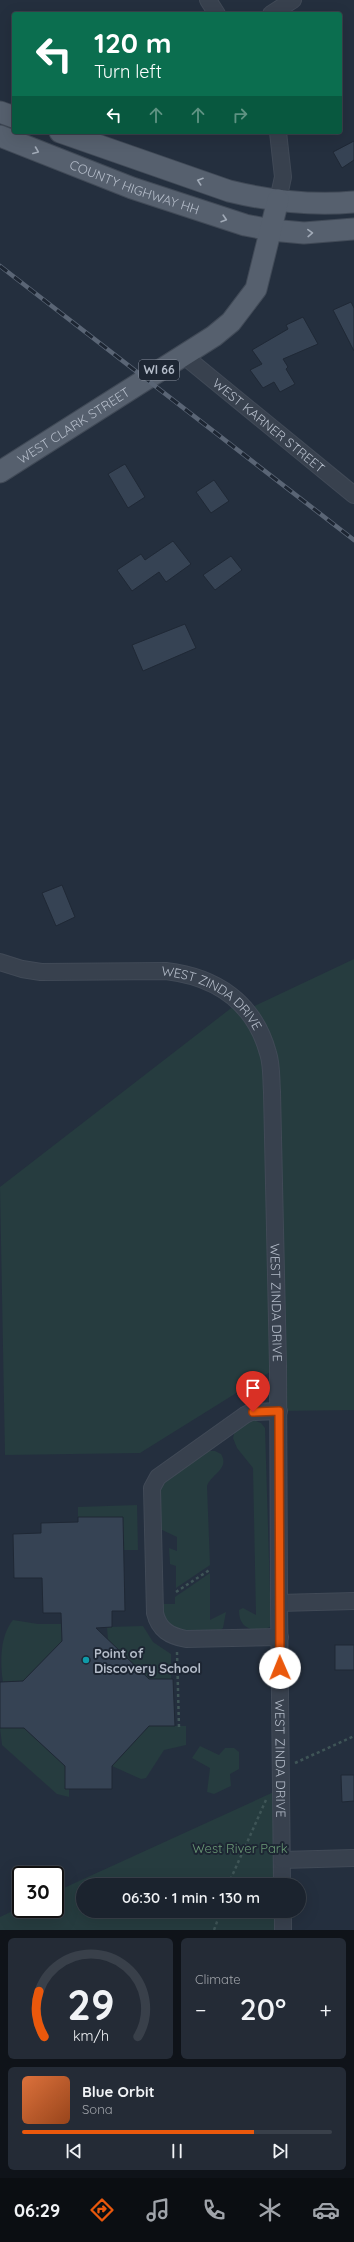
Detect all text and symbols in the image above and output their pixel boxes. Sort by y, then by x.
text: 120 m [94,25,172,60]
icon: left [28,28,80,80]
text: Turn left [94,60,162,83]
icon: left [103,104,125,126]
icon: ahead [145,104,167,126]
icon: ahead [187,104,209,126]
icon: right [229,104,251,126]
one-way arrow [33,146,40,154]
street label: COUNTY HIGHWAY HH [67,156,202,218]
one-way arrow [197,177,204,185]
one-way arrow [220,214,227,223]
one-way arrow [307,228,313,237]
road number: WI 66 [139,360,179,380]
street label: WEST KARNER STREET [210,375,328,476]
street label: WEST CLARK STREET [14,384,133,467]
street label: WEST ZINDA DRIVE [161,962,266,1033]
street label: WEST ZINDA DRIVE [267,1243,286,1362]
pin [236,1371,270,1412]
icon: arrive [242,1377,264,1399]
place label: Point of Discovery School [94,1645,201,1676]
position arrow [259,1647,301,1689]
marker: Point of Discovery School [81,1655,91,1665]
street label: WEST ZINDA DRIVE [272,1699,289,1818]
park label: West River Park [192,1840,288,1856]
speed limit sign: 30 [12,1866,64,1918]
text: 06:30 · 1 min · 130 m [122,1888,260,1907]
text: Climate [195,1971,241,1987]
text: 29 [67,1977,114,2029]
text: 20° [240,1990,286,2028]
text: − [195,1996,206,2024]
text: + [320,1996,332,2024]
text: km/h [72,2026,109,2044]
text: Blue Orbit [82,2082,155,2101]
text: Sona [82,2101,113,2117]
icon: previous [63,2140,85,2162]
icon: pause [166,2140,188,2162]
icon: next [269,2140,291,2162]
icon: directions [88,2196,116,2224]
icon: music [144,2196,172,2224]
icon: phone [200,2196,228,2224]
icon: climate [256,2196,284,2224]
icon: car [312,2196,340,2224]
text: 06:29 [14,2199,60,2222]

